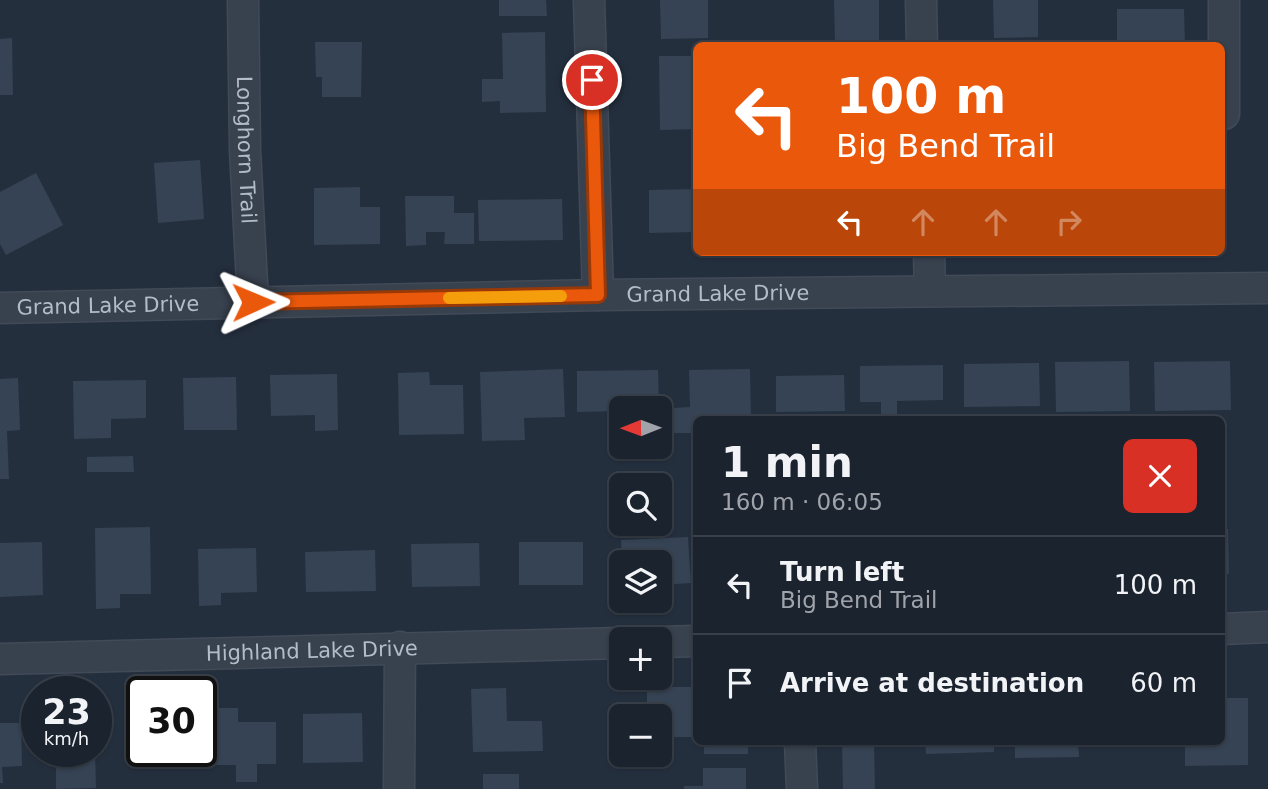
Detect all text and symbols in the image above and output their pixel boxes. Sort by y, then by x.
pin [562,50,622,110]
icon: arrive [573,61,611,99]
text: 100 m [836,68,1006,125]
icon: left [721,70,812,161]
street label: Longhorn Trail [232,76,261,225]
text: Big Bend Trail [836,127,1055,165]
icon: left [831,203,869,241]
icon: ahead [904,203,942,241]
icon: ahead [977,203,1015,241]
icon: right [1050,203,1088,241]
position arrow [216,265,290,339]
street label: Grand Lake Drive [626,281,809,307]
street label: Grand Lake Drive [16,292,200,320]
north arrow [609,396,672,458]
map controls [609,396,672,767]
text: 1 min [721,438,853,487]
button: close [1123,439,1197,513]
button: search [609,473,672,536]
text: 160 m · 06:05 [721,489,883,515]
button: layers [609,550,672,613]
text: Turn left [780,557,904,587]
icon: left [721,566,759,604]
text: 100 m [1114,570,1197,600]
text: Big Bend Trail [780,587,938,613]
button: + [609,627,672,690]
street label: Highland Lake Drive [206,636,418,666]
icon: arrive [721,664,759,702]
text: Arrive at destination [780,668,1084,698]
text: 60 m [1130,668,1197,698]
speed limit sign: 30 [126,676,217,767]
text: 23 [42,692,91,732]
button: − [609,704,672,767]
text: km/h [44,728,89,749]

